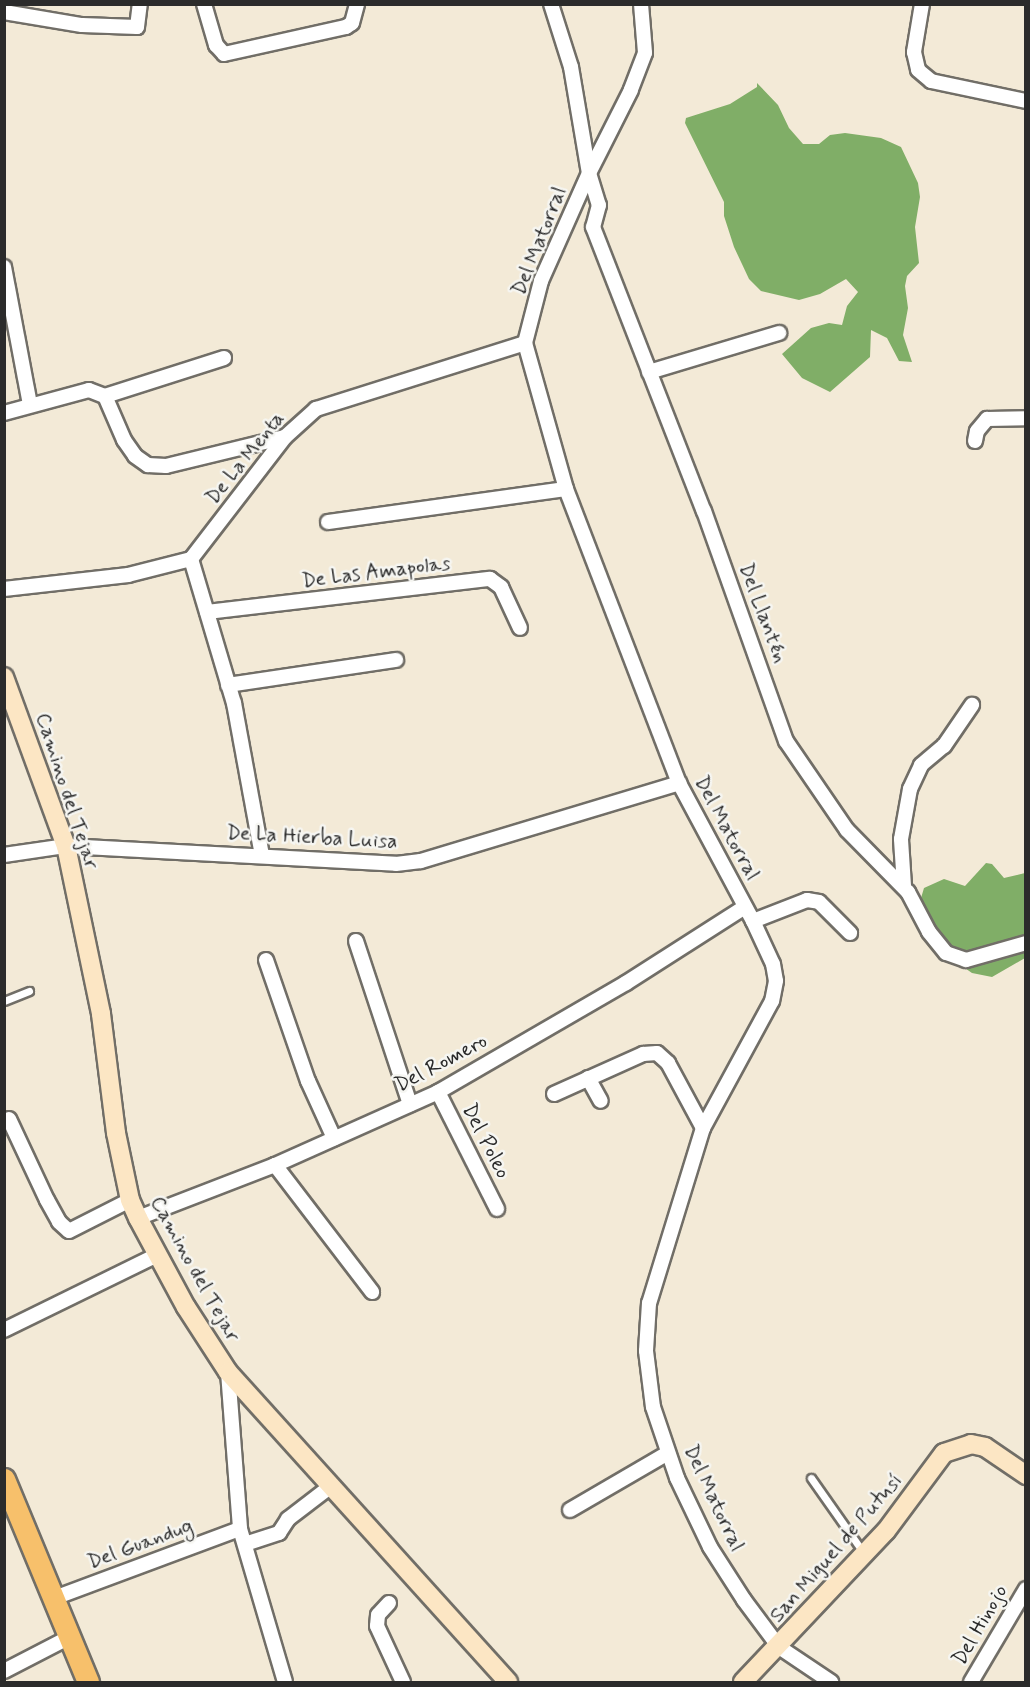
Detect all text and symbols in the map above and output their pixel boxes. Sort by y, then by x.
street label: Del Matorral [506,183,572,299]
street label: De La Menta [198,404,292,512]
street label: De Las Amapolas [300,550,452,594]
street label: Del Llantén [732,556,794,670]
street label: Camino del Tejar [31,712,103,870]
street label: Del Matorral [689,772,765,884]
street label: De La Hierba Luisa [224,820,400,854]
street label: Del Romero [390,1028,492,1098]
street label: Del Poleo [457,1101,515,1181]
street label: Camino del Tejar [146,1194,244,1344]
street label: Del Matorral [678,1441,750,1555]
street label: San Miguel de Putusí [766,1471,906,1625]
street label: Del Guandug [83,1513,197,1575]
street label: Del Hinojo [947,1581,1013,1669]

